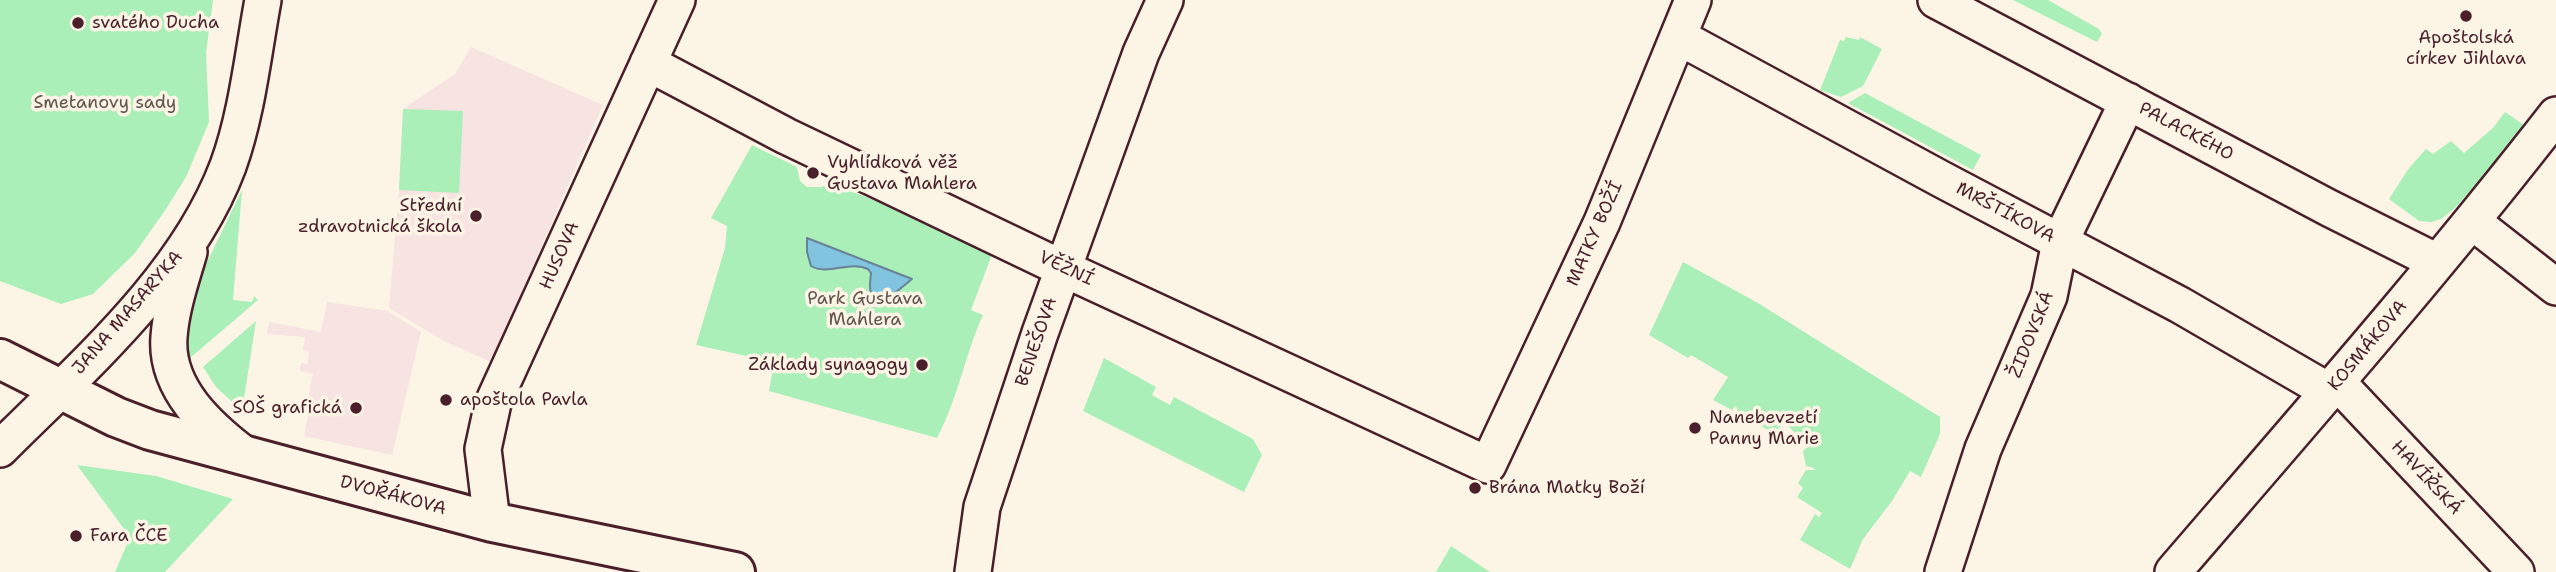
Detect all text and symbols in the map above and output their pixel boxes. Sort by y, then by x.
marker: Apoštolská církev Jihlava [2458,8,2474,24]
place label: svatého Ducha [92,12,219,34]
marker: svatého Ducha [70,15,86,31]
place label: Apoštolská církev Jihlava [2406,27,2526,70]
park label: Smetanovy sady [34,92,176,114]
street label: PALACKÉHO [2135,98,2237,166]
place label: Vyhlídková věž Gustava Mahlera [827,152,977,194]
marker: Vyhlídková věž Gustava Mahlera [805,165,821,181]
street label: MATKY BOŽÍ [1562,178,1628,290]
street label: MRŠTÍKOVA [1952,178,2058,248]
place label: Střední zdravotnická škola [298,195,462,238]
marker: Střední zdravotnická škola [468,208,484,224]
street label: HUSOVA [536,219,584,293]
street label: JANA MASARYKA [68,247,188,379]
street label: VĚŽNÍ [1035,247,1097,291]
park label: Park Gustava Mahlera [807,288,923,330]
street label: ŽIDOVSKÁ [2005,289,2059,381]
street label: BENEŠOVA [1012,295,1062,389]
street label: KOSMÁKOVA [2324,296,2412,396]
place label: Základy synagogy [748,354,908,376]
marker: Základy synagogy [914,357,930,373]
place label: apoštola Pavla [460,389,588,411]
marker: apoštola Pavla [438,392,454,408]
place label: SOŠ grafická [233,397,342,419]
marker: SOŠ grafická [348,400,364,416]
place label: Nanebevzetí Panny Marie [1709,407,1819,450]
marker: Nanebevzetí Panny Marie [1687,420,1703,436]
street label: HAVÍŘSKÁ [2386,436,2466,520]
street label: DVOŘÁKOVA [338,471,448,521]
place label: Brána Matky Boží [1489,477,1645,499]
marker: Brána Matky Boží [1467,480,1483,496]
place label: Fara ČCE [90,525,167,547]
marker: Fara ČCE [68,528,84,544]

